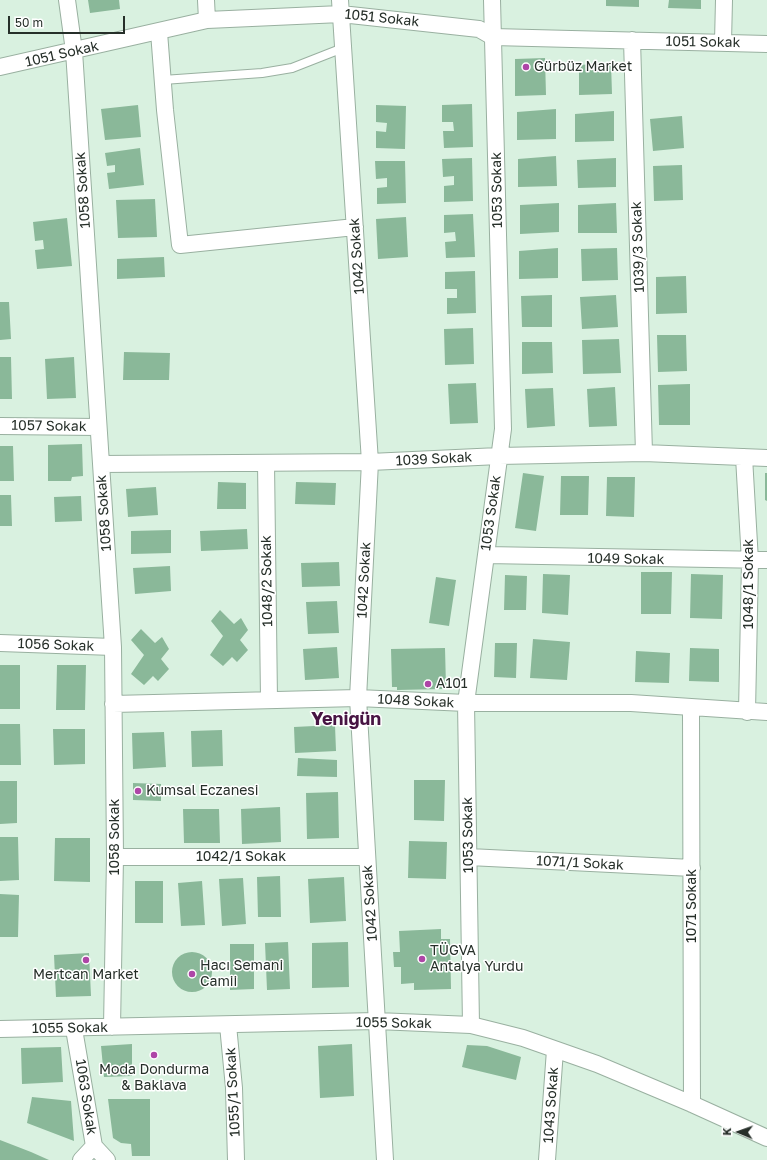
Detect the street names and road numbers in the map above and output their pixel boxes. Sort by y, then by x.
street label: 1051 Sokak [344,6,420,30]
street label: 1051 Sokak [665,33,741,51]
street label: 1051 Sokak [24,37,100,71]
street label: 1058 Sokak [72,151,94,229]
street label: 1053 Sokak [488,152,506,228]
street label: 1039/3 Sokak [628,201,648,293]
street label: 1042 Sokak [346,217,368,295]
street label: 1057 Sokak [11,417,87,435]
street label: 1039 Sokak [395,449,473,469]
street label: 1058 Sokak [93,474,115,552]
street label: 1053 Sokak [477,474,505,552]
street label: 1048/2 Sokak [258,535,276,627]
street label: 1048/1 Sokak [741,539,757,629]
street label: 1042 Sokak [354,541,374,619]
street label: 1049 Sokak [587,550,665,568]
street label: 1056 Sokak [17,635,95,655]
street label: 1048 Sokak [377,691,455,711]
street label: 1053 Sokak [459,797,477,873]
street label: 1058 Sokak [107,799,123,875]
street label: 1042/1 Sokak [196,849,286,865]
street label: 1071/1 Sokak [536,852,624,874]
street label: 1042 Sokak [359,864,381,942]
street label: 1071 Sokak [684,869,700,943]
street label: 1055 Sokak [356,1014,432,1032]
street label: 1055 Sokak [32,1019,108,1037]
street label: 1055/1 Sokak [222,1047,244,1137]
street label: 1063 Sokak [72,1058,100,1136]
street label: 1043 Sokak [540,1066,562,1144]

